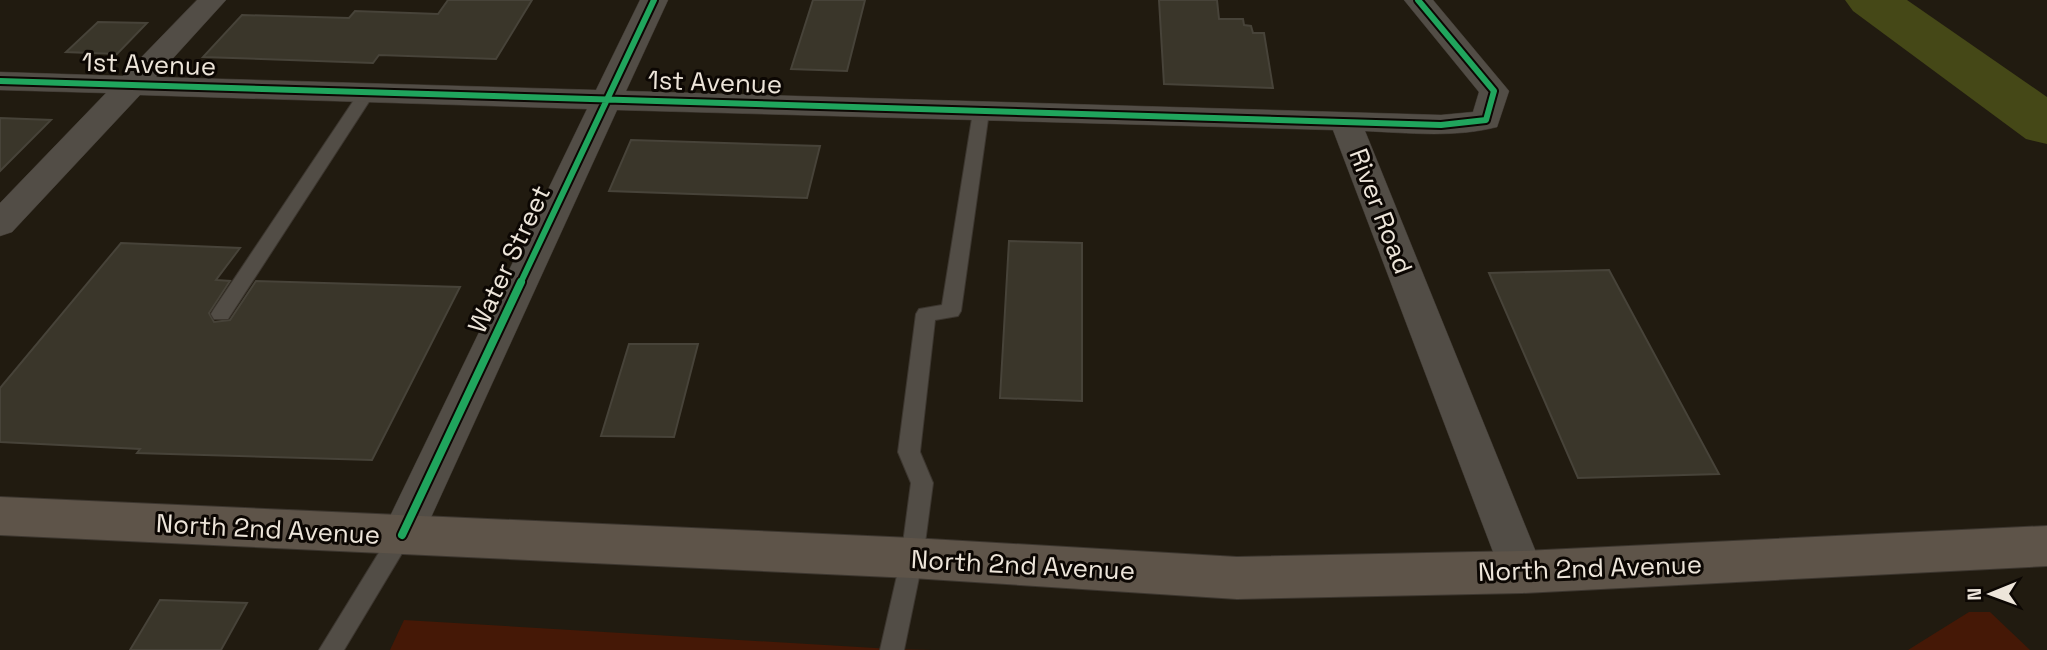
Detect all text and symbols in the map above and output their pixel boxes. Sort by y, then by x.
street label: 1st Avenue [81,45,217,83]
street label: 1st Avenue [647,63,783,101]
street label: River Road [1341,143,1421,279]
street label: Water Street [460,180,558,338]
street label: North 2nd Avenue [155,506,381,552]
street label: North 2nd Avenue [910,542,1136,588]
street label: North 2nd Avenue [1477,547,1703,589]
north arrow [1956,559,2026,629]
text: N [1962,588,1987,601]

